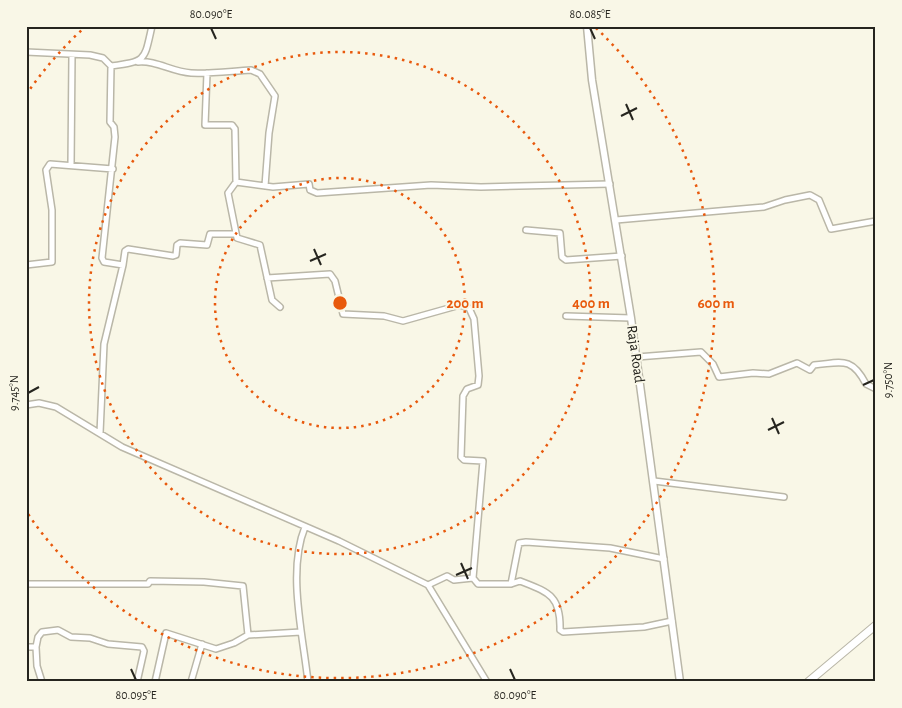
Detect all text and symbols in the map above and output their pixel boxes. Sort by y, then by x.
text: 80.090°E [190,8,232,20]
text: 80.085°E [569,8,611,20]
centre of rings [331,294,349,312]
text: 200 m [446,296,484,311]
text: 400 m [572,296,610,311]
text: 600 m [697,296,735,311]
street label: Raja Road [624,324,647,384]
text: 9.750°N [882,362,894,398]
text: 9.745°N [8,375,20,411]
text: 80.095°E [115,689,157,701]
text: 80.090°E [494,689,536,701]

